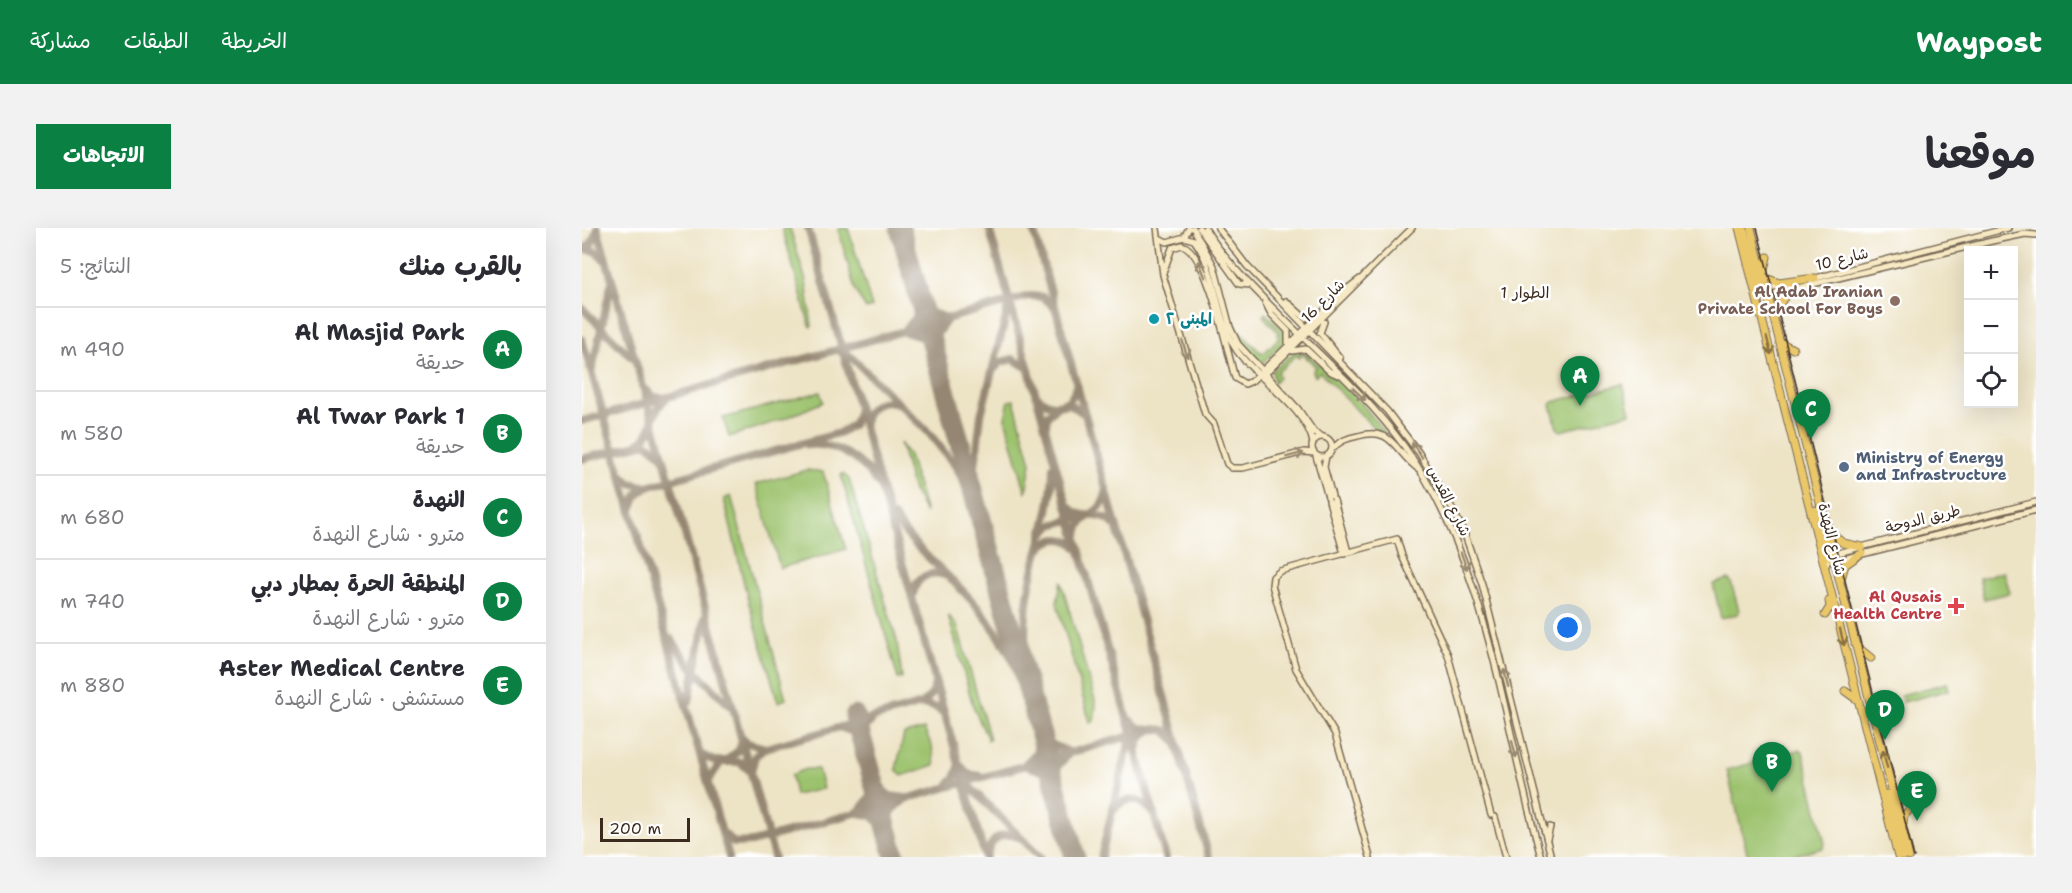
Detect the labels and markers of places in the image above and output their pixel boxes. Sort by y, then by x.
place label: Al Adab Iranian Private School For Boys [1698,282,1883,319]
marker: Al Adab Iranian Private School For Boys [1888,294,1902,308]
place label: المبنى ٢ [1166,309,1212,329]
marker: المبنى ٢ [1147,312,1161,326]
pin: A [1560,356,1600,406]
pin: C [1792,390,1830,439]
place label: Ministry of Energy and Infrastructure [1856,448,2007,485]
marker: Ministry of Energy and Infrastructure [1837,460,1851,474]
place label: Al Qusais Health Centre [1833,587,1942,624]
marker: Al Qusais Health Centre [1947,597,1965,615]
pin: D [1866,690,1904,740]
pin: B [1752,742,1792,792]
pin: E [1898,772,1936,821]

